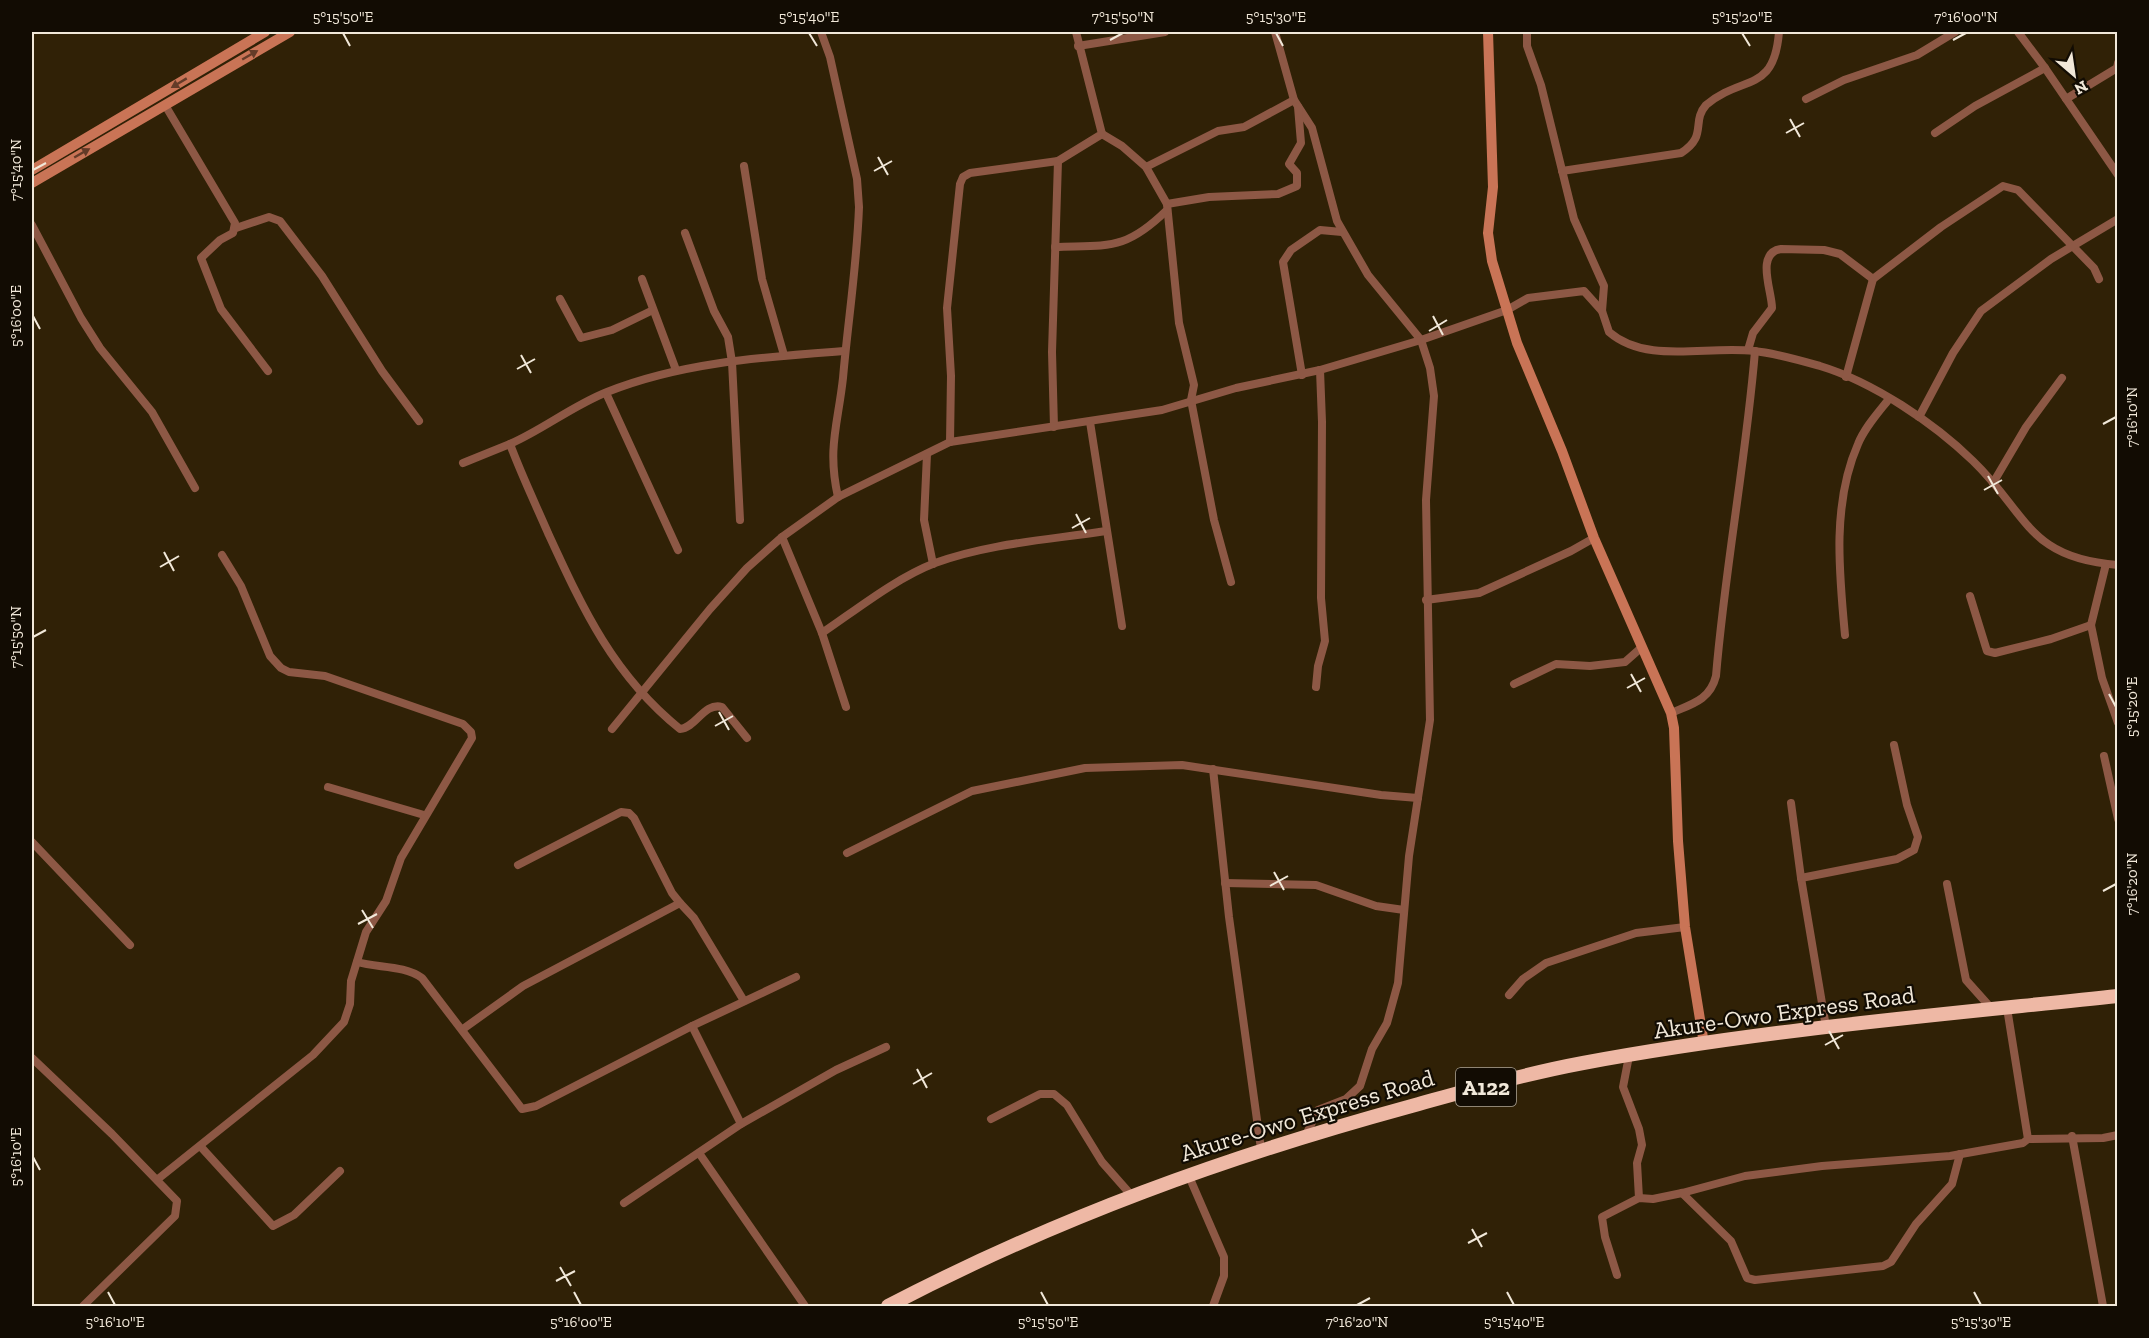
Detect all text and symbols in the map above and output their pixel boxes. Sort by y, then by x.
text: 5°15'50"E [313,8,373,26]
text: 5°15'40"E [779,8,839,26]
text: 7°15'50"N [1092,8,1154,26]
text: 5°15'30"E [1246,8,1306,26]
text: 5°15'20"E [1712,8,1773,26]
text: 7°16'00"N [1934,8,1998,26]
north arrow [2044,45,2104,105]
one-way arrow [242,49,258,60]
text: N [2071,76,2091,99]
one-way arrow [171,77,187,88]
text: 7°15'40"N [7,139,25,201]
one-way arrow [74,148,91,158]
text: 5°16'00"E [7,285,25,347]
text: 7°16'10"N [2123,387,2141,447]
text: 7°15'50"N [7,606,25,668]
text: 5°15'20"E [2123,676,2141,737]
text: 7°16'20"N [2123,853,2141,915]
street label: Akure-Owo Express Road [1651,979,1917,1045]
street label: Akure-Owo Express Road [1177,1063,1437,1167]
road number: A122 [1456,1068,1516,1106]
text: 5°16'10"E [7,1127,25,1187]
text: 5°16'10"E [85,1313,145,1331]
text: 5°16'00"E [550,1313,612,1331]
text: 5°15'50"E [1018,1313,1078,1331]
text: 7°16'20"N [1326,1313,1388,1331]
text: 5°15'40"E [1484,1313,1544,1331]
text: 5°15'30"E [1951,1313,2011,1331]

